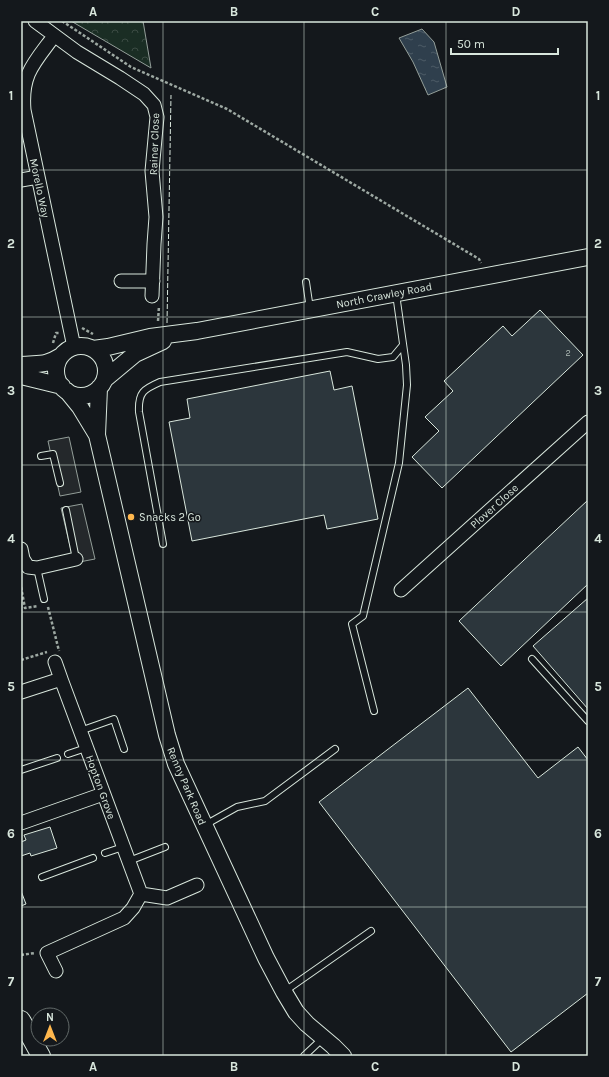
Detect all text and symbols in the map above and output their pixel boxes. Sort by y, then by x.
text: A [89,4,97,19]
text: B [230,4,238,19]
text: C [371,4,379,19]
text: D [512,4,521,19]
scale bar [451,30,558,56]
text: 50 m [457,37,485,51]
text: 1 [9,88,13,103]
text: 1 [596,88,600,103]
street label: Rainer Close [147,112,162,175]
street label: Morello Way [27,157,52,219]
text: 2 [7,236,15,251]
text: 2 [594,236,602,251]
street label: North Crawley Road [335,280,433,311]
house number: 2 [565,348,571,358]
text: 3 [7,383,15,398]
text: 3 [594,383,602,398]
street label: Plover Close [468,481,521,531]
place label: Snacks 2 Go [139,511,201,524]
marker: Snacks 2 Go [126,512,136,522]
text: 4 [7,531,15,546]
text: 4 [594,531,602,546]
text: 5 [7,679,15,694]
text: 5 [594,679,602,694]
street label: Renny Park Road [164,745,209,827]
street label: Hopton Grove [83,753,118,821]
text: 6 [7,826,15,841]
text: 6 [594,826,602,841]
text: 7 [8,974,15,989]
text: 7 [595,974,602,989]
north arrow [30,1007,70,1047]
text: N [46,1011,54,1024]
text: A [89,1059,97,1074]
text: B [230,1059,238,1074]
text: C [371,1059,379,1074]
text: D [512,1059,521,1074]

